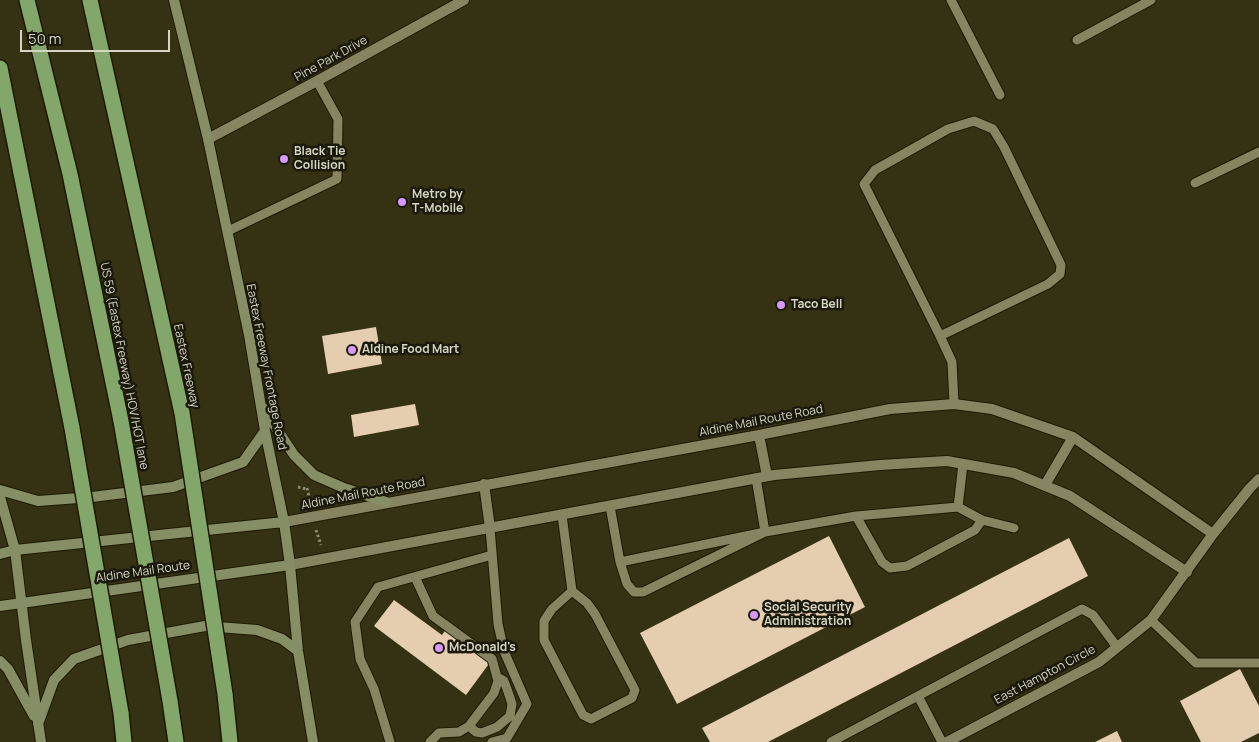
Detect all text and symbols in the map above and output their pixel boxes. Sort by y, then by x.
scale bar [22,20,172,52]
text: 50 m [28,28,62,49]
street label: Pine Park Drive [292,33,370,85]
place label: Black Tie Collision [294,145,345,173]
marker: Black Tie Collision [278,153,290,165]
place label: Metro by T-Mobile [412,188,463,216]
marker: Metro by T-Mobile [396,196,408,208]
street label: US 59 (Eastex Freeway) HOV/HOT lane [97,261,151,471]
street label: Eastex Freeway Frontage Road [243,283,289,451]
place label: Taco Bell [791,298,842,312]
marker: Taco Bell [775,299,787,311]
street label: Eastex Freeway [170,323,202,409]
place label: Aldine Food Mart [362,343,459,357]
marker: Aldine Food Mart [346,344,358,356]
street label: Aldine Mail Route Road [698,402,824,440]
street label: Aldine Mail Route Road [300,475,426,513]
street label: Aldine Mail Route [95,558,191,586]
place label: Social Security Administration [764,601,851,629]
marker: Social Security Administration [748,609,760,621]
place label: McDonald's [449,641,516,655]
marker: McDonald's [433,642,445,654]
street label: East Hampton Circle [992,642,1098,708]

